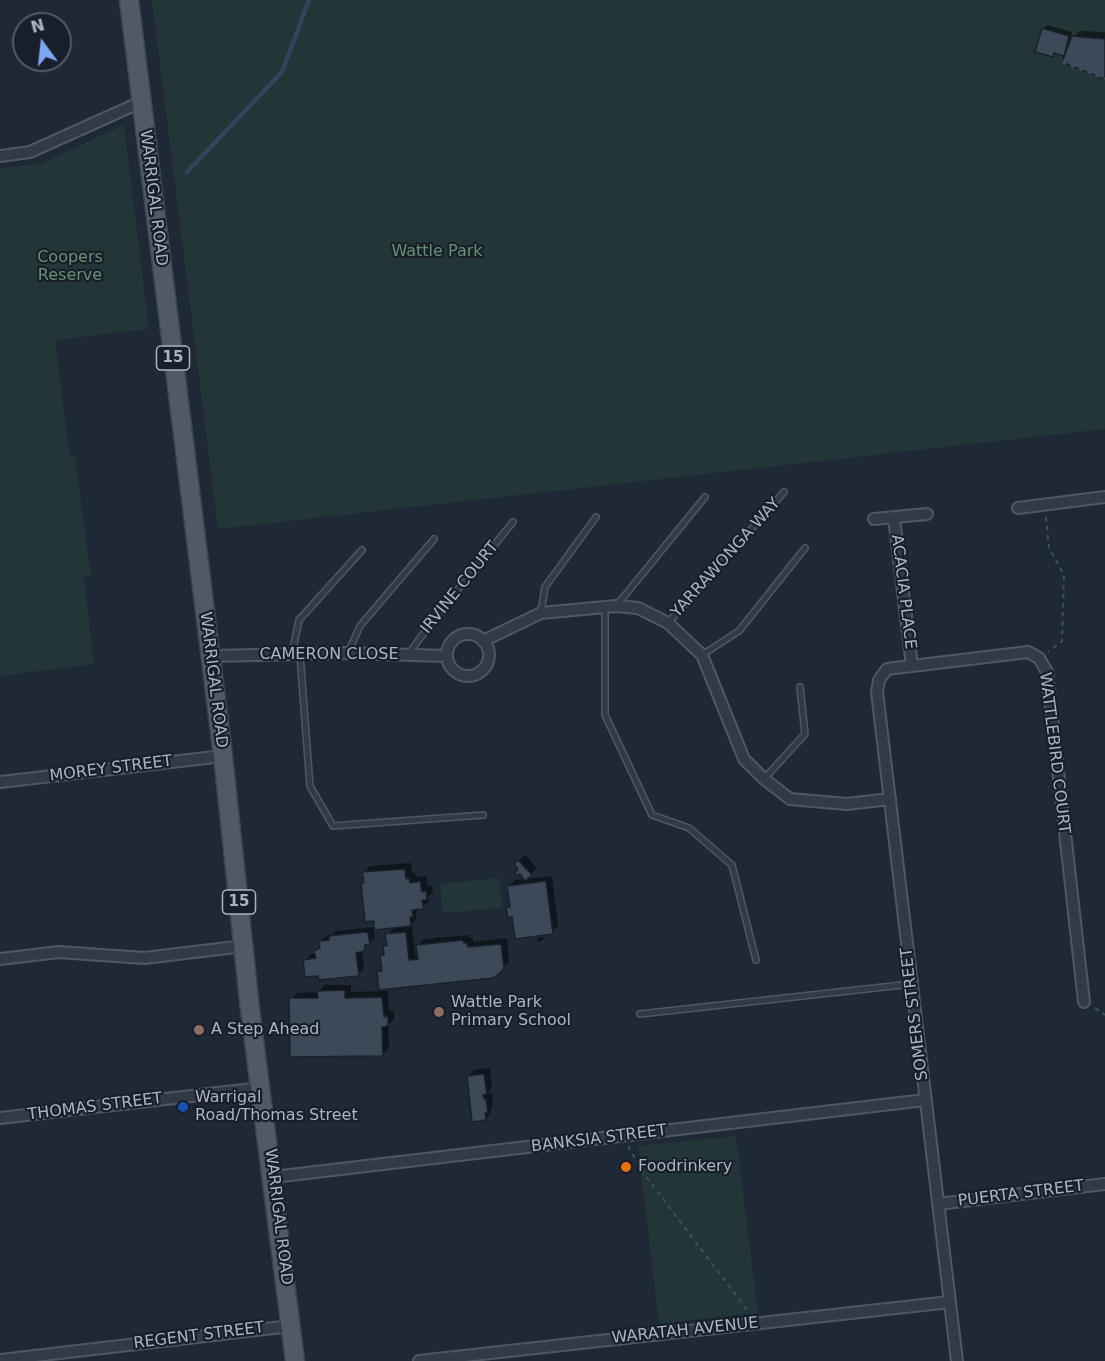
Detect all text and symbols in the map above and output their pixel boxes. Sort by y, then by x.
north arrow [12,12,72,72]
text: N [29,15,47,37]
street label: WARRIGAL ROAD [135,129,171,267]
park label: Wattle Park [391,242,483,262]
park label: Coopers Reserve [37,248,103,286]
road number: 15 [156,346,190,370]
street label: YARRAWONGA WAY [667,494,785,622]
street label: ACACIA PLACE [886,534,920,650]
street label: IRVINE COURT [417,538,503,638]
street label: WARRIGAL ROAD [195,611,231,749]
street label: CAMERON CLOSE [259,645,399,665]
street label: WATTLEBIRD COURT [1035,671,1073,835]
street label: MOREY STREET [49,752,173,786]
road number: 15 [222,890,256,914]
street label: SOMERS STREET [897,946,933,1082]
place label: Wattle Park Primary School [451,993,571,1031]
marker: Wattle Park Primary School [432,1005,446,1019]
place label: A Step Ahead [211,1020,319,1040]
marker: A Step Ahead [192,1023,206,1037]
place label: Warrigal Road/Thomas Street [195,1088,358,1126]
street label: THOMAS STREET [27,1089,163,1125]
marker: Warrigal Road/Thomas Street [176,1100,190,1114]
street label: BANKSIA STREET [530,1121,668,1157]
street label: WARRIGAL ROAD [260,1148,296,1286]
place label: Foodrinkery [638,1157,732,1177]
marker: Foodrinkery [619,1160,633,1174]
street label: PUERTA STREET [957,1177,1085,1211]
street label: WARATAH AVENUE [611,1314,759,1348]
street label: REGENT STREET [133,1318,265,1354]

